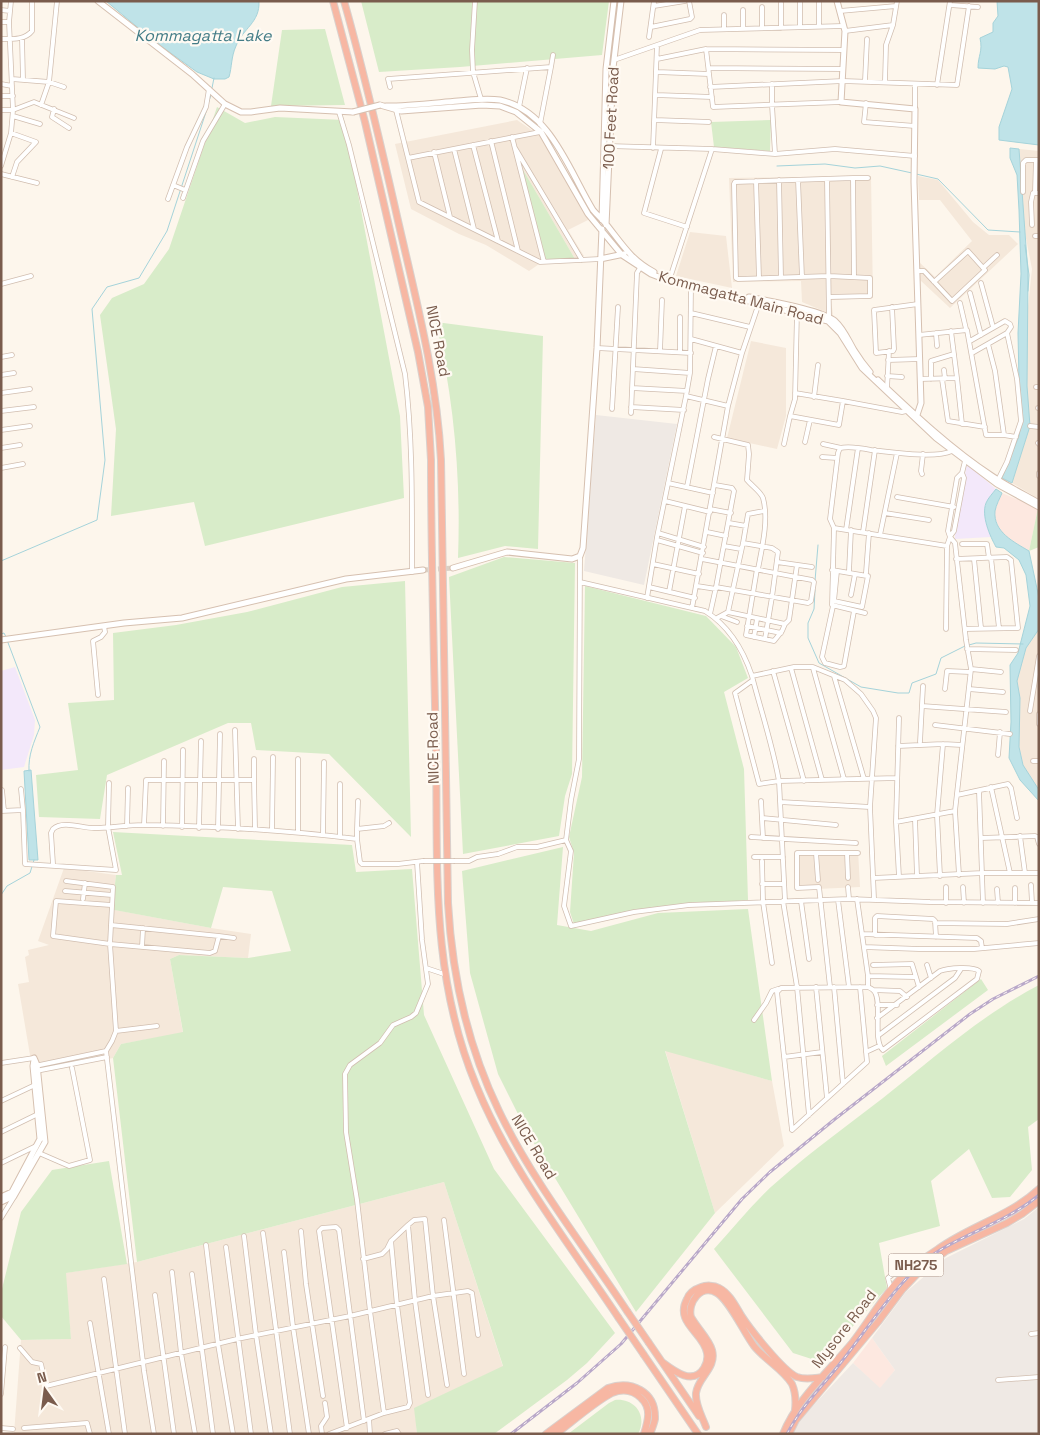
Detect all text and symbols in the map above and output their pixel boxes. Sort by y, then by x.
water label: Kommagatta Lake [135,25,272,46]
street label: 100 Feet Road [598,66,623,170]
street label: Kommagatta Main Road [657,266,826,329]
street label: NICE Road [422,304,455,378]
street label: NICE Road [422,712,443,784]
street label: NICE Road [508,1111,561,1183]
road number: NH275 [888,1254,944,1276]
street label: Mysore Road [807,1286,880,1372]
north arrow [20,1365,70,1415]
text: N [35,1368,49,1387]

